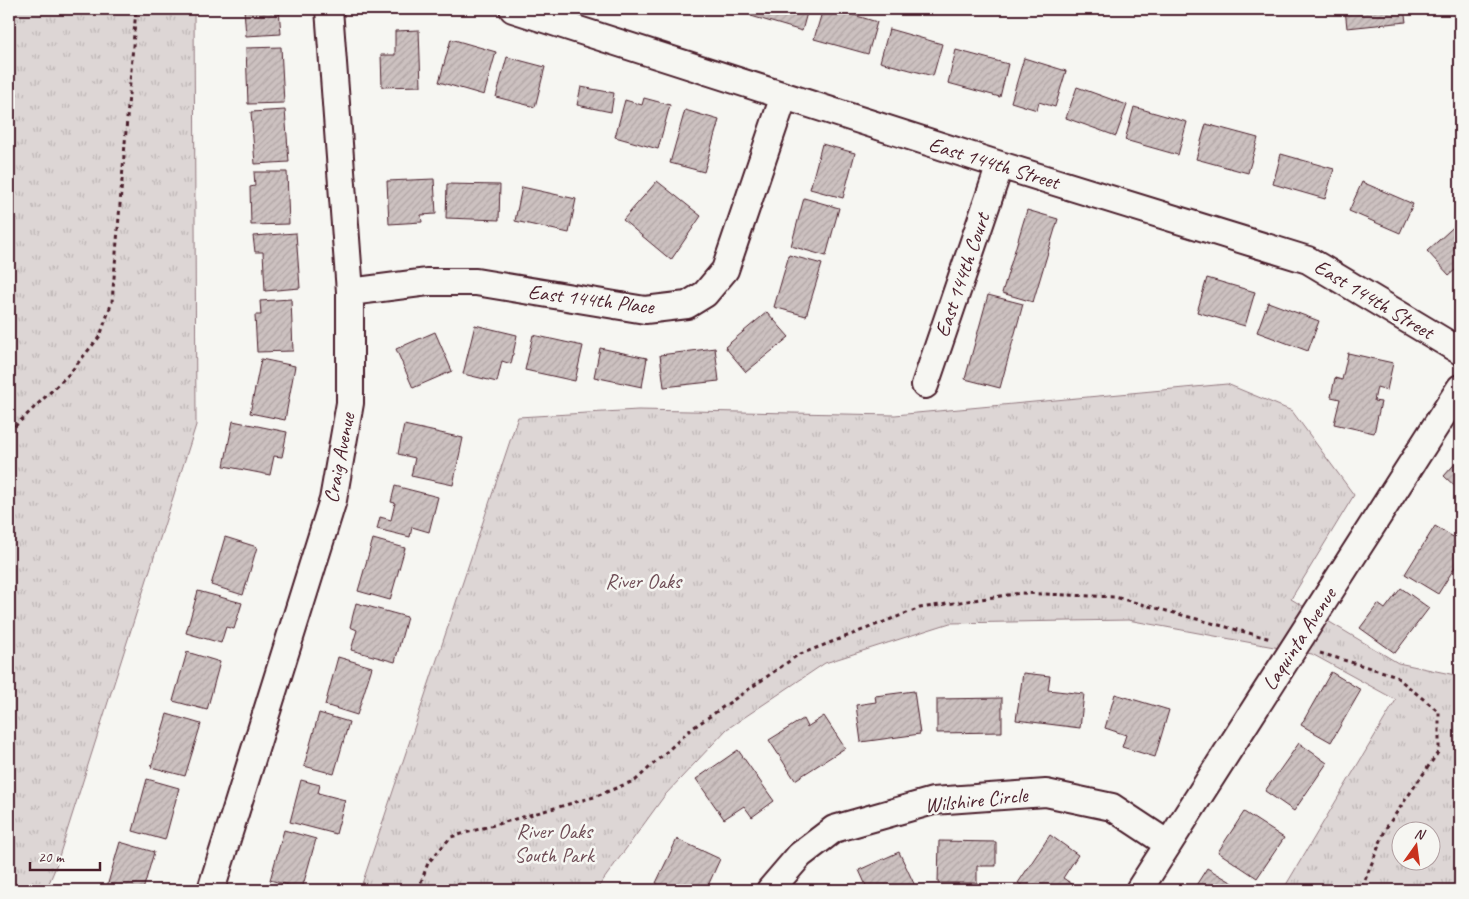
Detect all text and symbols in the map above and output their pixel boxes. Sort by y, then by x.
street label: East 144th Street [926,131,1064,196]
street label: East 144th Court [929,208,996,340]
street label: East 144th Street [1310,253,1440,346]
street label: East 144th Place [527,278,656,320]
street label: Craig Avenue [318,410,361,505]
park label: River Oaks [605,568,683,594]
street label: Laquinta Avenue [1256,581,1343,695]
street label: Wilshire Circle [923,782,1030,818]
park label: River Oaks South Park [514,818,596,868]
north arrow [1392,822,1442,872]
text: N [1413,825,1428,844]
scale bar [30,839,100,871]
text: 20 m [38,848,65,867]

